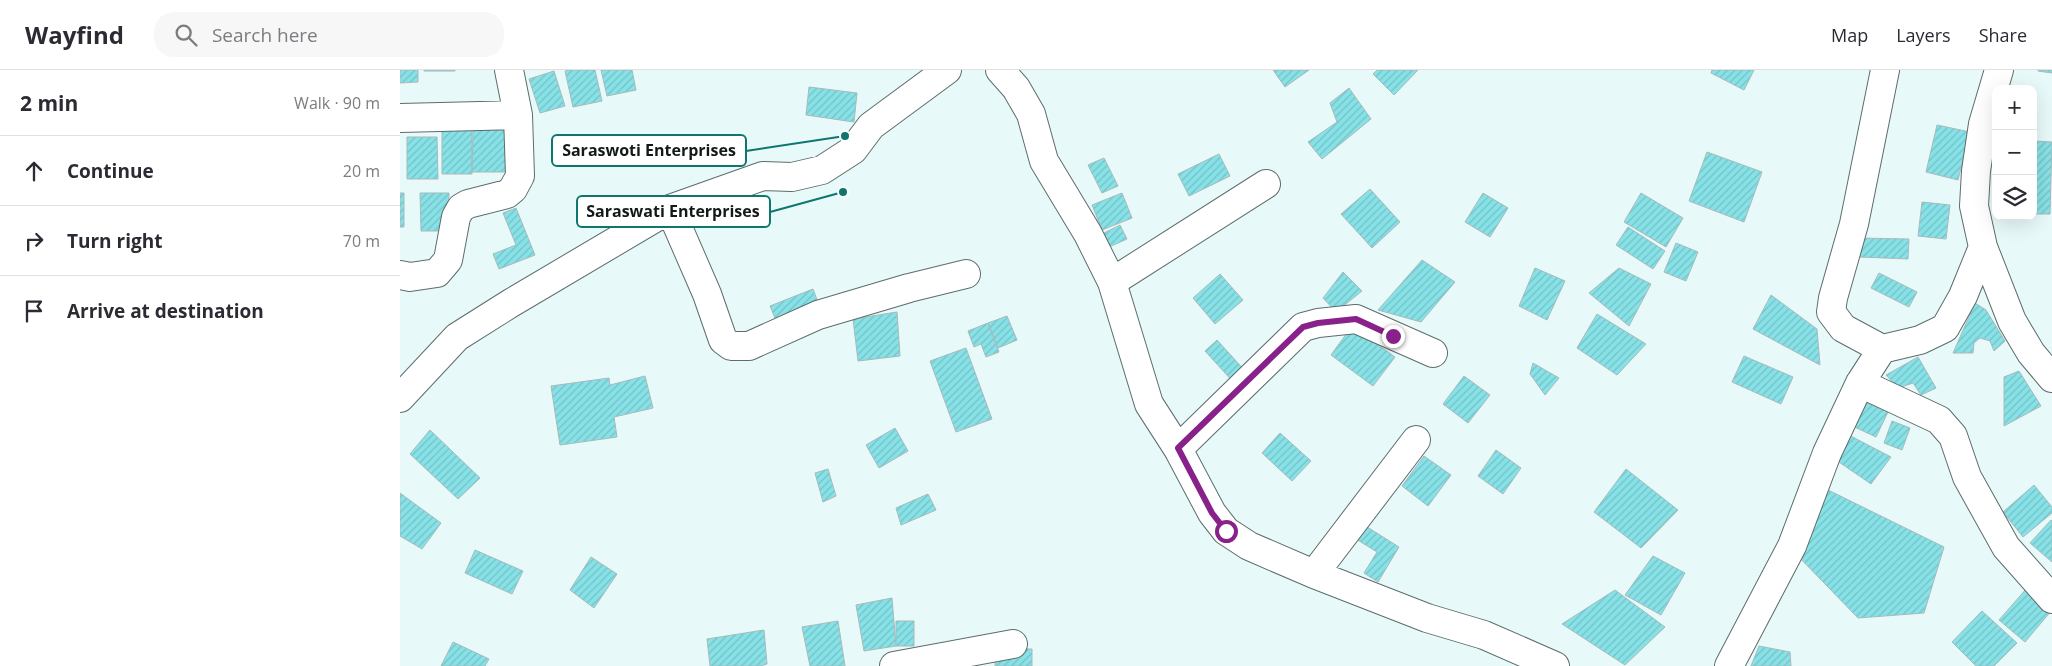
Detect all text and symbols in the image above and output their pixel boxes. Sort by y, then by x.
search box [154,12,504,57]
text: Wayfind [25,18,124,51]
icon: search [172,21,200,49]
text: Search here [212,22,318,48]
text: Map [1831,23,1868,47]
text: Layers [1896,23,1951,47]
text: Share [1979,23,2027,47]
map controls [1992,85,2037,220]
button: + [1992,85,2037,130]
text: 2 min [20,89,78,117]
text: Walk · 90 m [294,92,380,114]
button: − [1992,130,2037,175]
callout: Saraswoti Enterprises [552,135,746,166]
text: Saraswoti Enterprises [562,139,736,161]
icon: ahead [20,157,48,185]
text: Continue [67,158,154,184]
text: 20 m [343,160,380,182]
button: layers [1992,175,2037,220]
callout: Saraswati Enterprises [577,196,770,227]
text: Saraswati Enterprises [586,200,760,222]
icon: right [20,227,48,255]
text: Turn right [67,228,162,254]
text: 70 m [343,230,380,252]
icon: arrive [20,297,48,325]
text: Arrive at destination [67,298,264,324]
route end [1382,325,1405,348]
route start [1215,520,1238,543]

